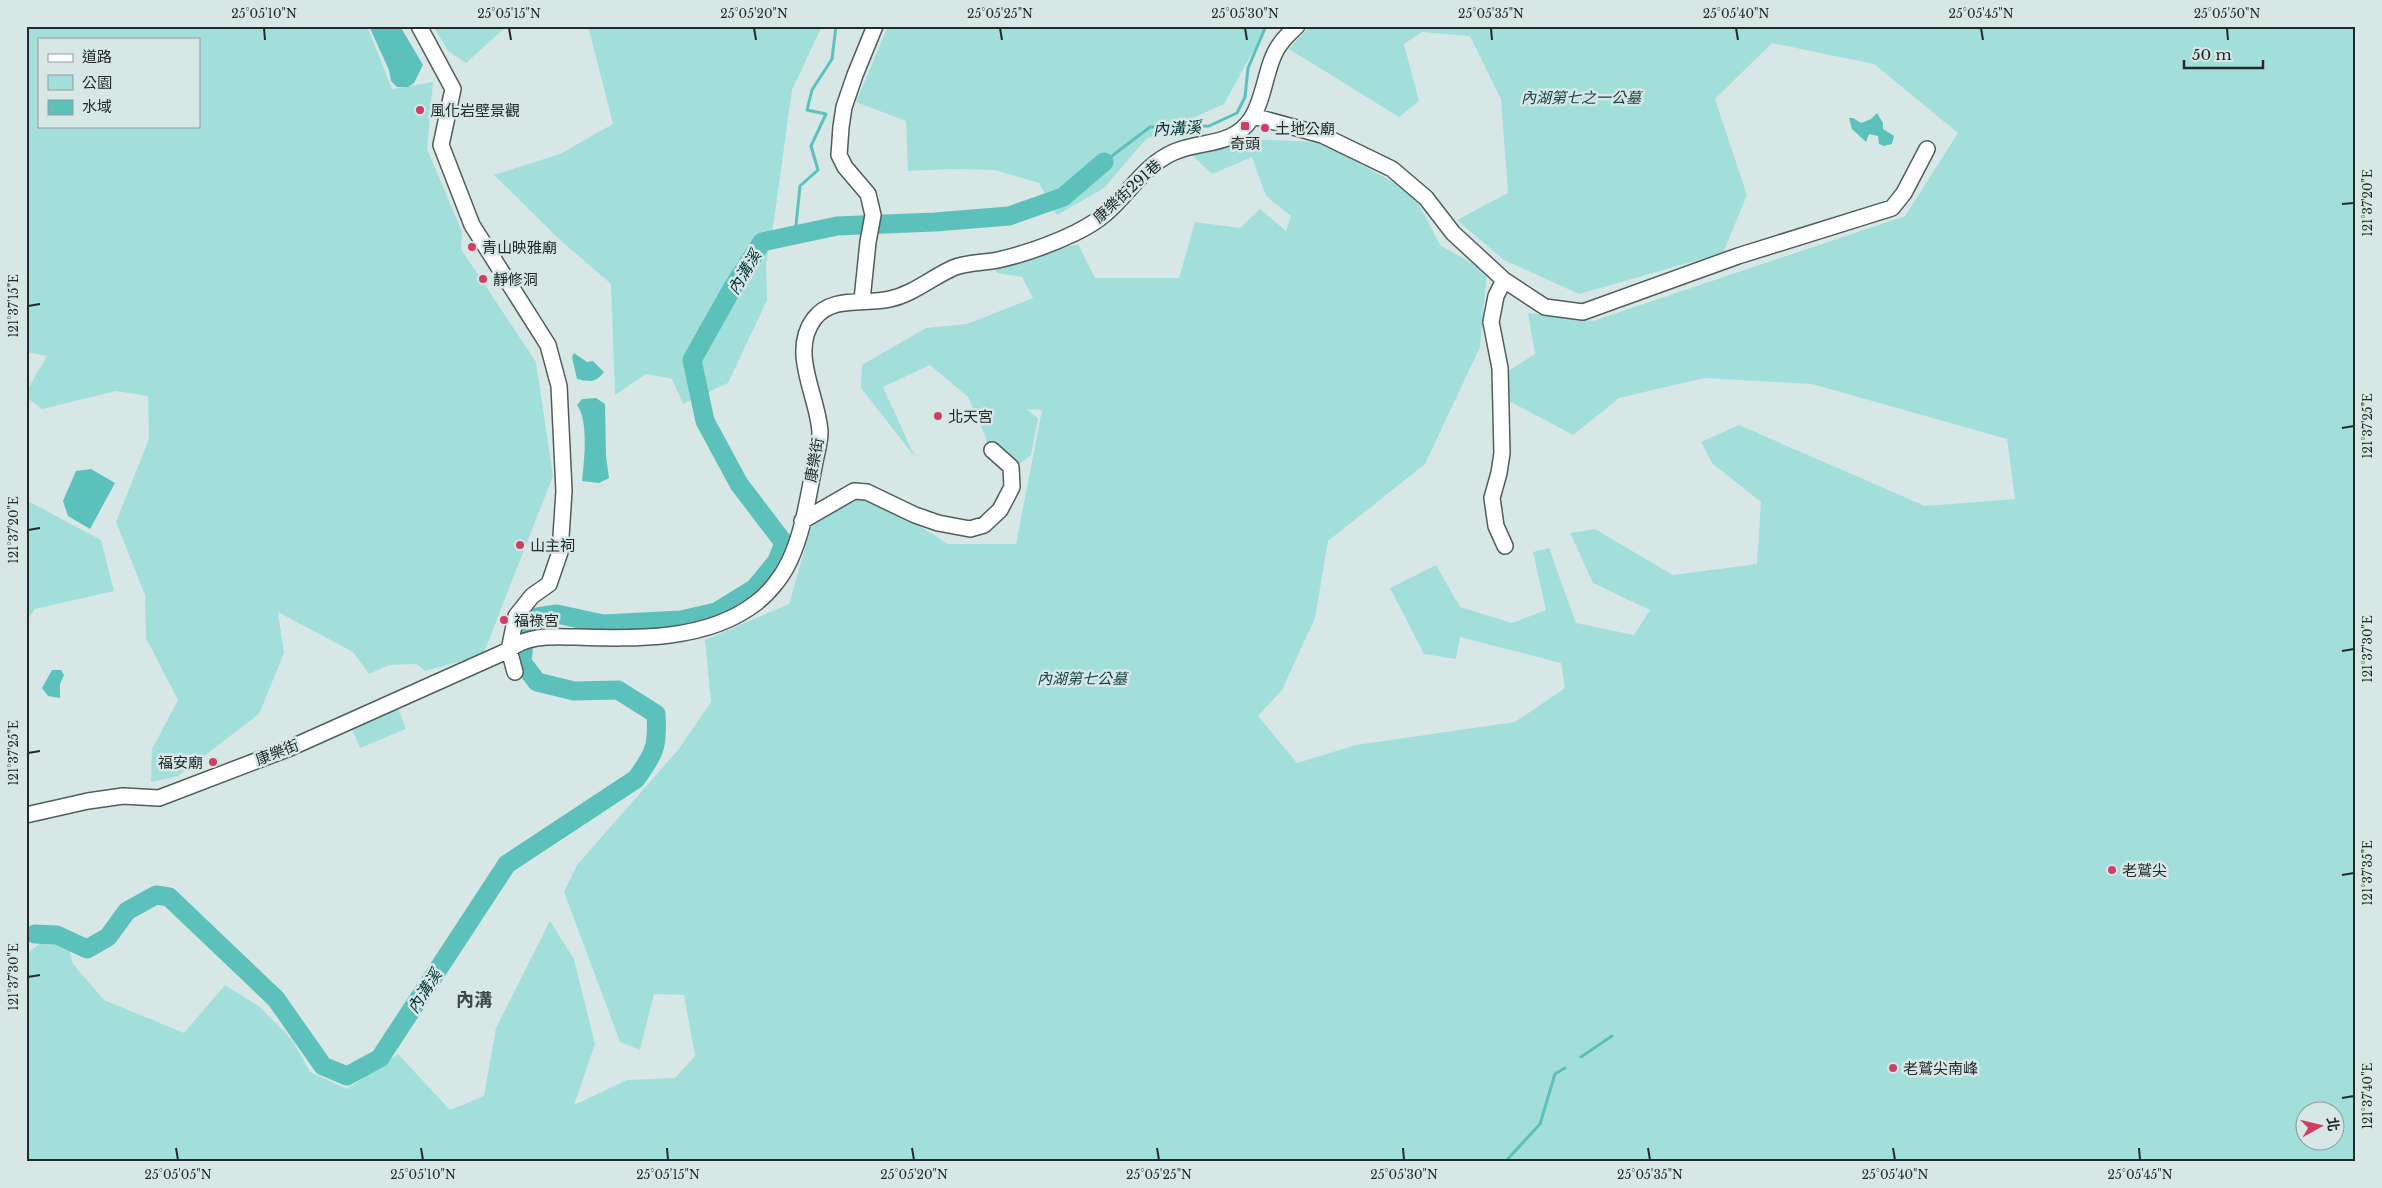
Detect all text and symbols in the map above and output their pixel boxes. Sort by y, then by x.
text: 25°05'10"N [231,6,297,21]
text: 25°05'15"N [477,6,541,21]
text: 25°05'20"N [720,6,788,21]
text: 25°05'25"N [967,6,1033,21]
text: 25°05'30"N [1211,6,1279,21]
text: 25°05'35"N [1458,6,1524,21]
text: 25°05'40"N [1703,6,1770,21]
text: 25°05'45"N [1949,6,2014,21]
text: 25°05'50"N [2194,6,2261,21]
legend [38,38,200,128]
scale bar [2184,38,2263,70]
text: 50 m [2192,45,2232,64]
text: 道路 [82,47,112,66]
text: 公園 [82,73,112,92]
park label: 內湖第七之一公墓 [1521,88,1644,107]
text: 水域 [82,97,112,116]
place label: 風化岩壁景觀 [430,101,520,120]
marker: 風化岩壁景觀 [414,104,426,116]
water label: 內溝溪 [1153,117,1203,139]
place label: 土地公廟 [1275,119,1335,138]
marker: 奇頭 [1239,120,1251,132]
marker: 土地公廟 [1259,122,1271,134]
place label: 奇頭 [1230,134,1260,153]
street label: 康樂街291巷 [1089,155,1165,227]
text: 121°37'20"E [2360,169,2375,237]
place label: 青山映雅廟 [482,238,557,257]
marker: 青山映雅廟 [466,241,478,253]
water label: 內溝溪 [723,245,766,298]
place label: 靜修洞 [493,270,538,289]
marker: 靜修洞 [477,273,489,285]
text: 121°37'15"E [6,274,21,338]
text: 121°37'25"E [2360,393,2375,459]
place label: 北天宮 [948,407,993,426]
marker: 北天宮 [932,410,944,422]
street label: 康樂街 [801,436,827,484]
text: 121°37'20"E [6,496,21,564]
place label: 山主祠 [530,536,575,555]
marker: 山主祠 [514,539,526,551]
place label: 福祿宮 [514,611,559,630]
marker: 福祿宮 [498,614,510,626]
text: 121°37'30"E [2360,615,2375,683]
park label: 內湖第七公墓 [1037,669,1130,688]
text: 121°37'25"E [6,720,21,786]
street label: 康樂街 [253,735,301,769]
place label: 福安廟 [158,753,203,772]
marker: 福安廟 [207,756,219,768]
text: 121°37'35"E [2360,840,2375,906]
place label: 老鷲尖 [2122,861,2167,880]
marker: 老鷲尖 [2106,864,2118,876]
text: 121°37'30"E [6,943,21,1011]
water label: 內溝溪 [403,964,447,1017]
district label: 內溝 [456,989,492,1011]
place label: 老鷲尖南峰 [1903,1059,1978,1078]
marker: 老鷲尖南峰 [1887,1062,1899,1074]
text: 121°37'40"E [2360,1062,2375,1129]
north arrow [2294,1100,2344,1150]
text: 北 [2323,1116,2343,1132]
text: 25°05'05"N [145,1167,212,1182]
text: 25°05'10"N [390,1167,456,1182]
text: 25°05'15"N [636,1167,700,1182]
text: 25°05'20"N [880,1167,948,1182]
text: 25°05'25"N [1126,1167,1192,1182]
text: 25°05'30"N [1370,1167,1438,1182]
text: 25°05'35"N [1617,1167,1683,1182]
text: 25°05'40"N [1862,1167,1929,1182]
text: 25°05'45"N [2108,1167,2173,1182]

